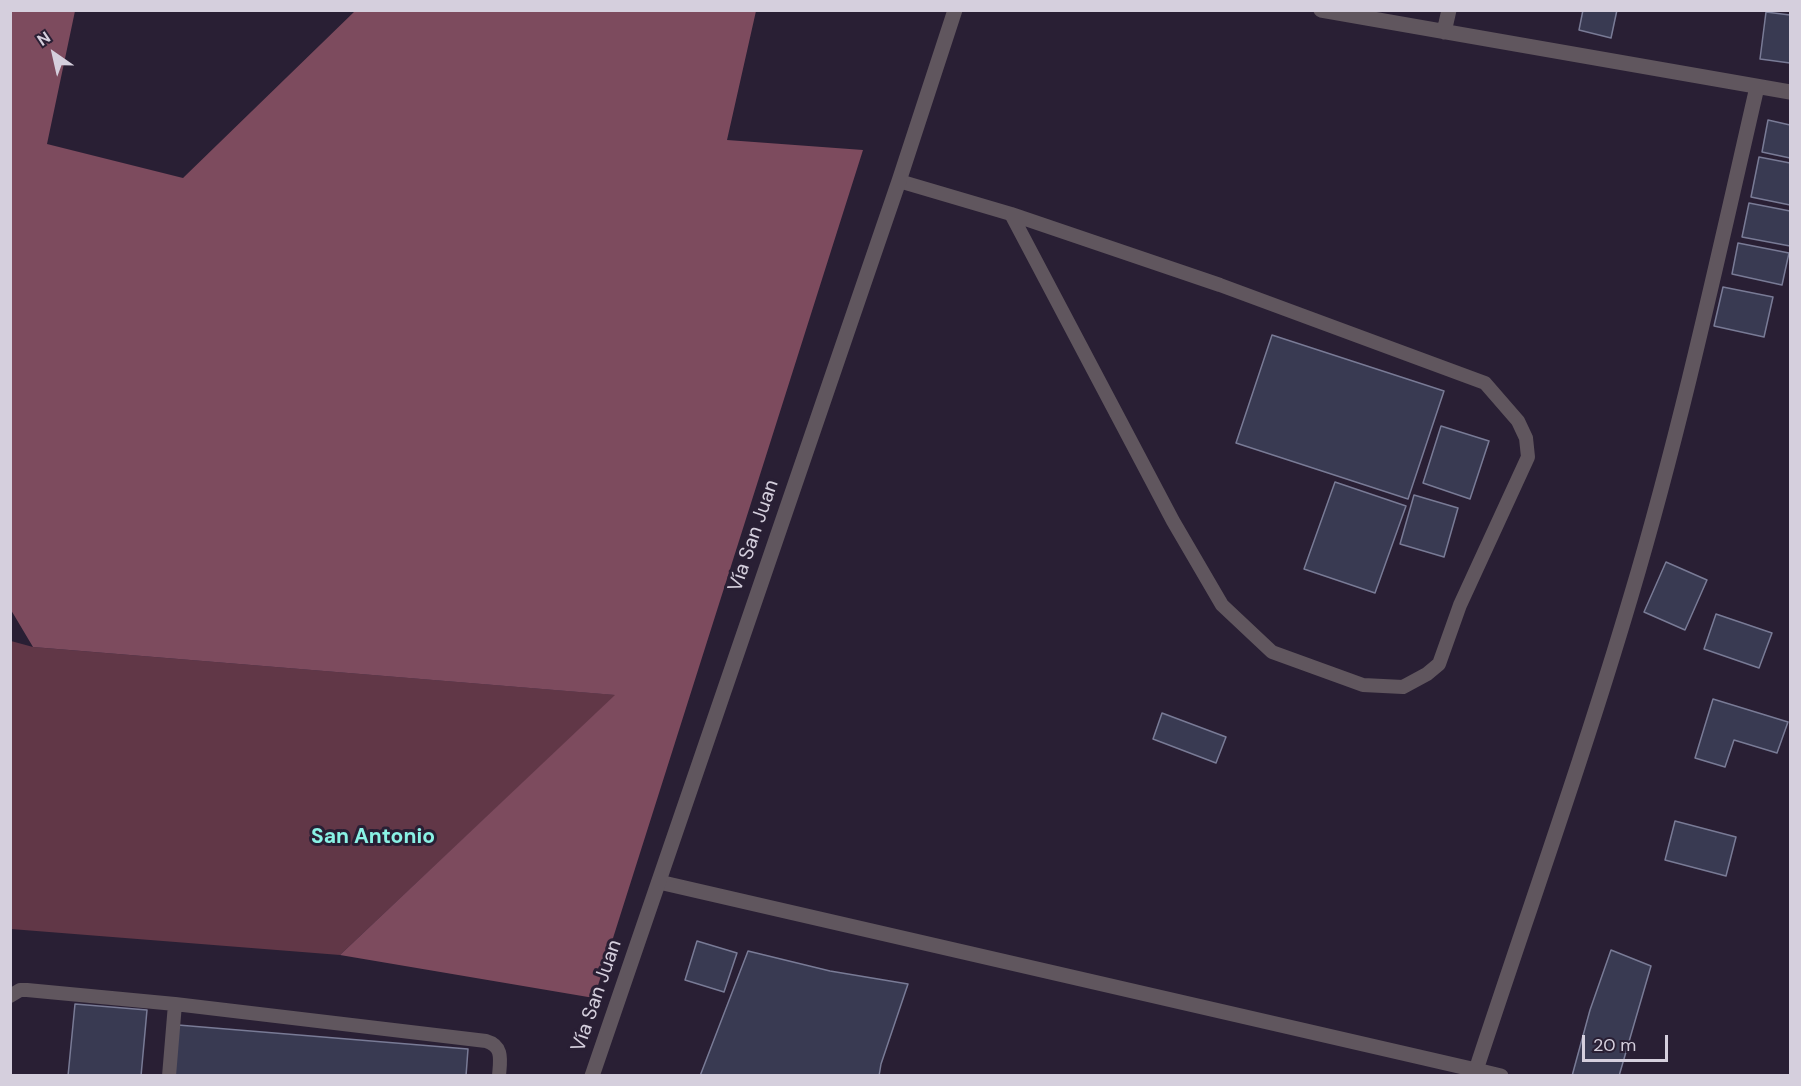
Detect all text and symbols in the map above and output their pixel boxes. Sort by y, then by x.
north arrow [24,24,84,84]
text: N [33,27,54,51]
street label: Vía San Juan [724,477,784,595]
district label: San Antonio [311,824,435,850]
street label: Vía San Juan [567,937,627,1055]
scale bar [1585,1023,1670,1061]
text: 20 m [1593,1033,1636,1057]

